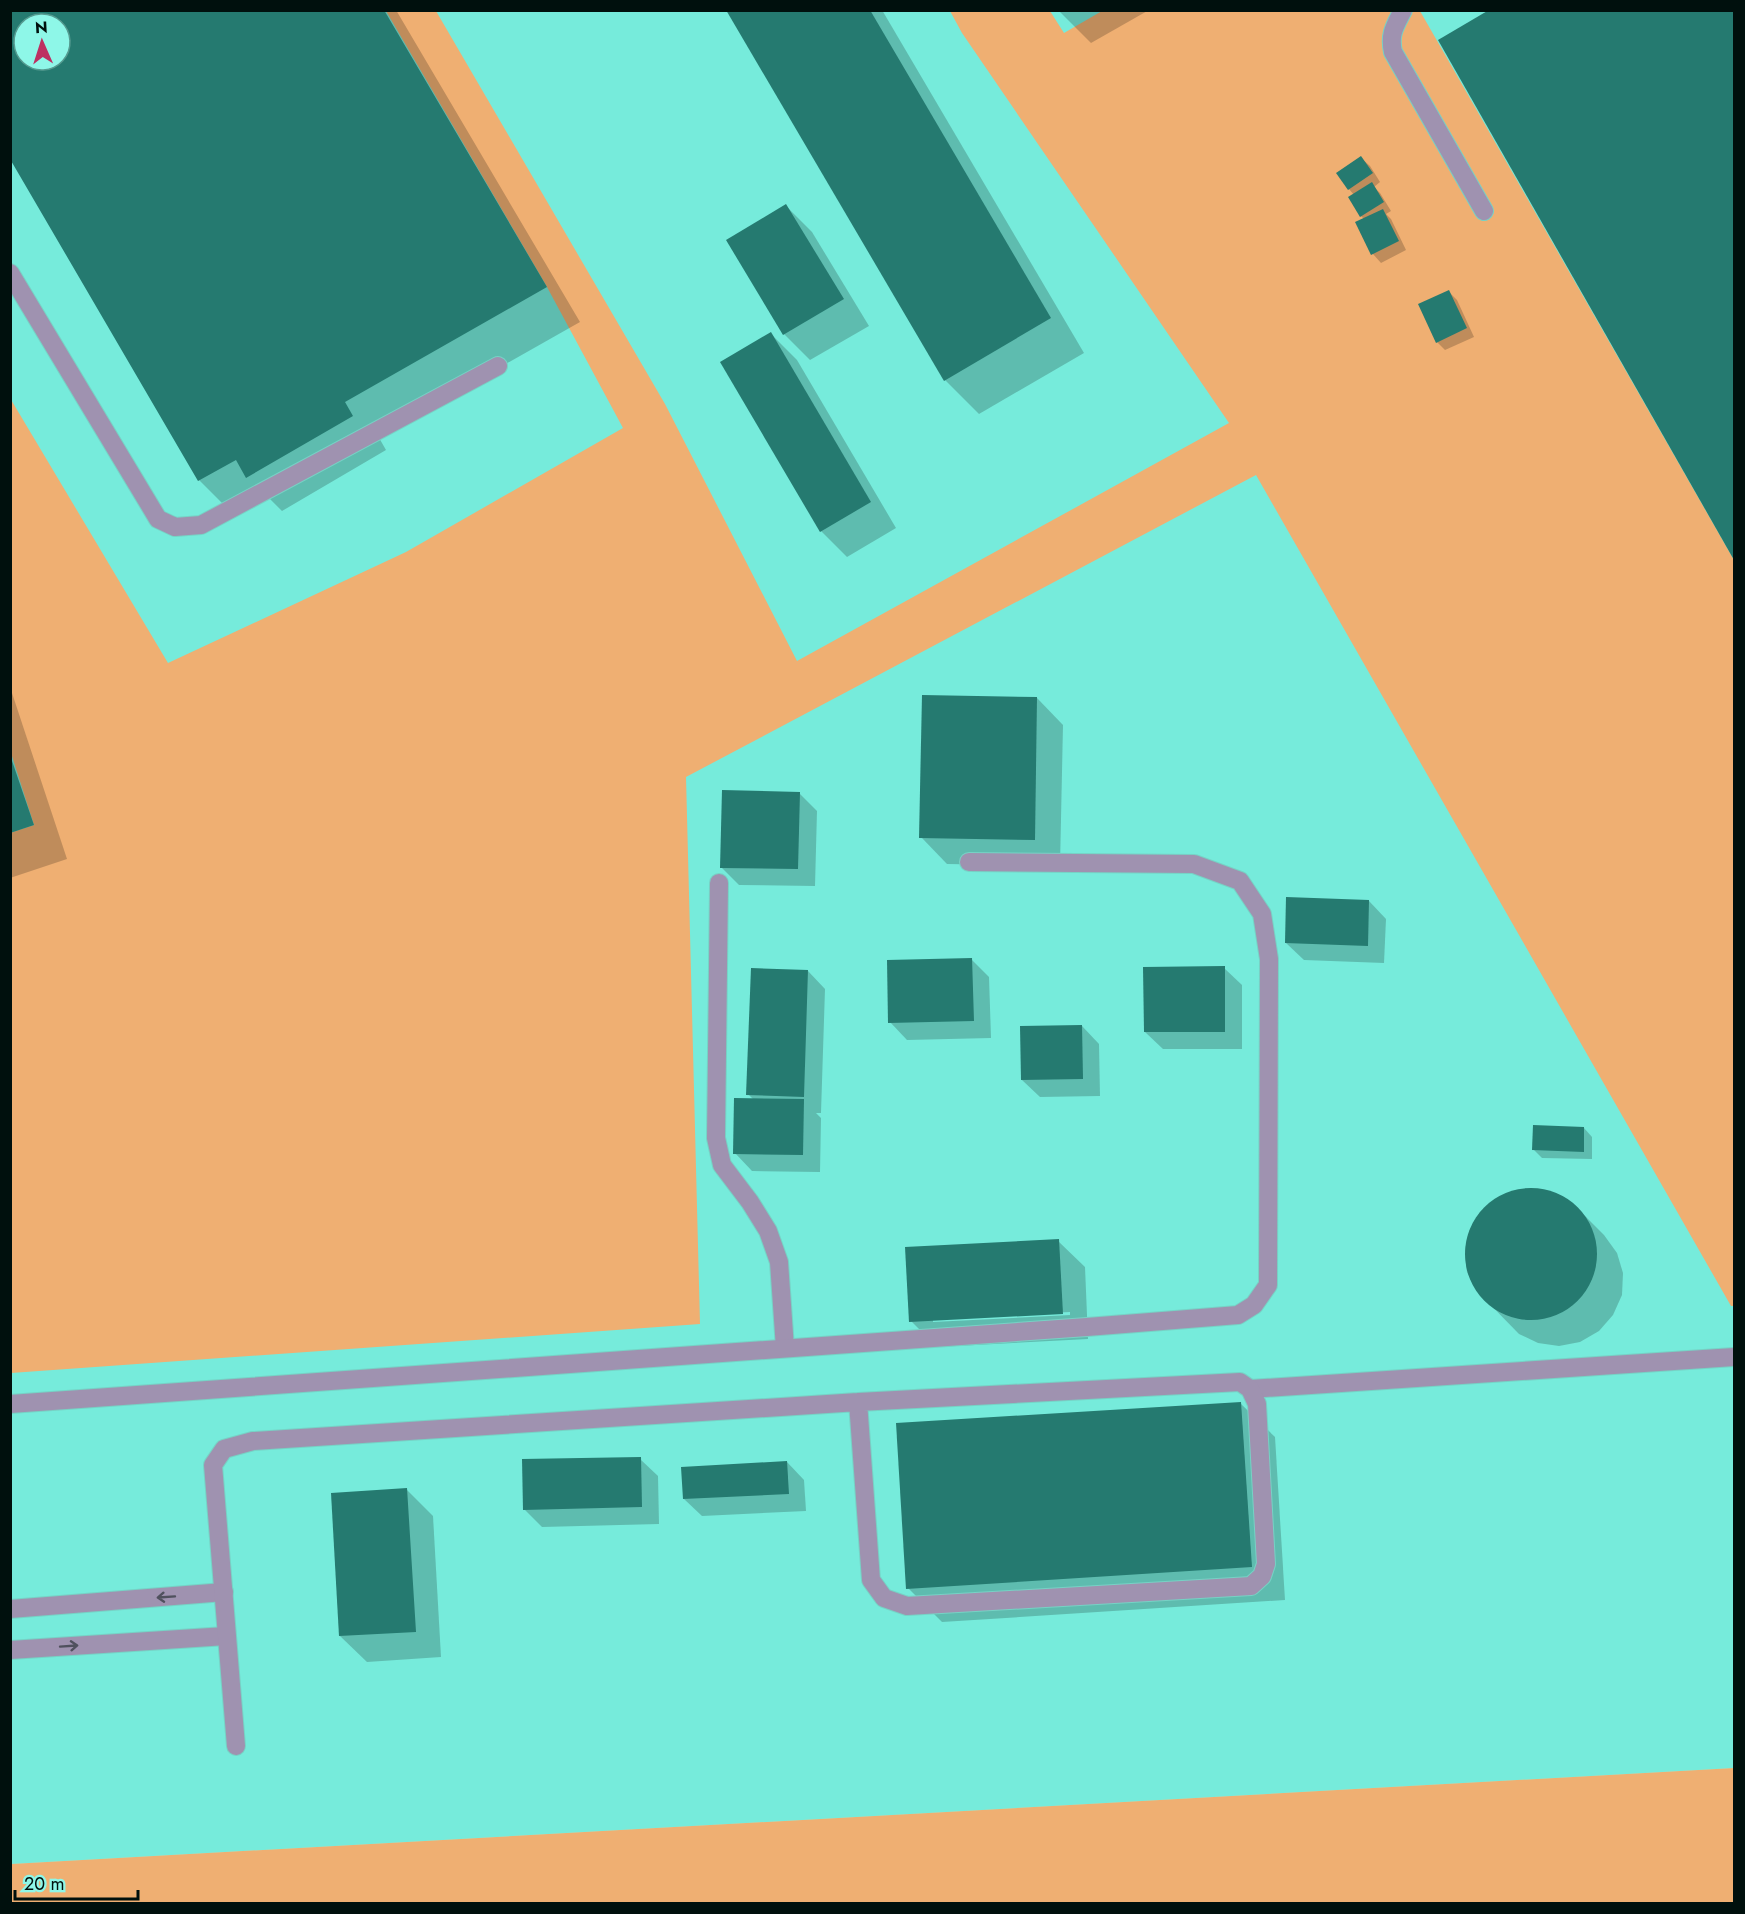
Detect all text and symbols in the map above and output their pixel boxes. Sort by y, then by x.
north arrow [12,12,72,72]
text: N [34,16,48,39]
one-way arrow [156,1592,176,1603]
one-way arrow [58,1641,78,1652]
scale bar [15,1863,138,1901]
text: 20 m [24,1871,64,1897]

